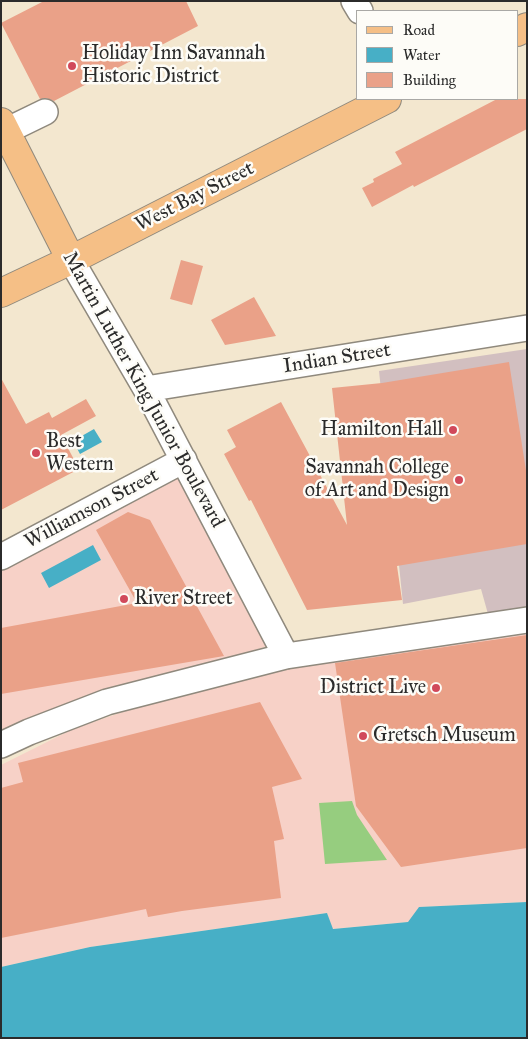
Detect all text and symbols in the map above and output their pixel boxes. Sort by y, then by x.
legend [356,10,518,100]
text: Road [403,21,435,39]
place label: Holiday Inn Savannah Historic District [82,42,265,89]
text: Water [403,46,440,64]
marker: Holiday Inn Savannah Historic District [66,60,78,72]
text: Building [403,71,456,89]
street label: West Bay Street [132,157,258,237]
street label: Martin Luther King Junior Boulevard [57,248,229,532]
street label: Indian Street [282,339,392,379]
place label: Hamilton Hall [321,418,443,442]
marker: Hamilton Hall [447,424,459,436]
place label: Best Western [46,430,114,477]
marker: Best Western [30,447,42,459]
place label: Savannah College of Art and Design [305,456,449,503]
street label: Williamson Street [21,464,163,554]
marker: Savannah College of Art and Design [453,474,465,486]
place label: River Street [134,587,233,611]
marker: River Street [118,593,130,605]
place label: District Live [320,676,426,700]
marker: District Live [430,682,442,694]
place label: Gretsch Museum [373,724,516,748]
marker: Gretsch Museum [357,730,369,742]

